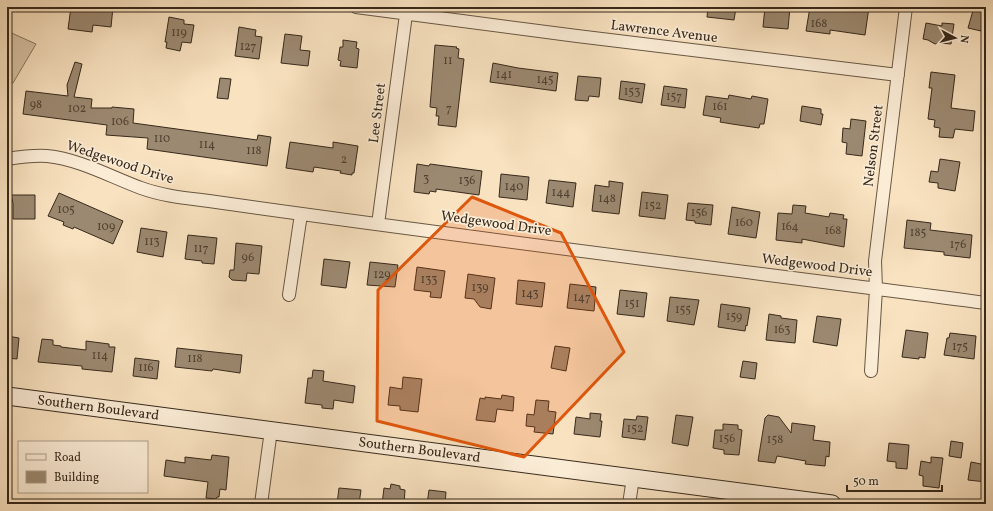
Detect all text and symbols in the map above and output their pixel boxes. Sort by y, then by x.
street label: Lawrence Avenue [609,16,719,48]
house number: 168 [811,16,827,32]
north arrow [935,18,975,58]
house number: 119 [171,25,187,41]
text: N [956,34,971,44]
house number: 127 [240,39,256,55]
house number: 11 [443,53,453,69]
house number: 141 [496,67,512,83]
house number: 145 [536,72,554,88]
street label: Lee Street [365,82,391,144]
house number: 153 [624,84,640,100]
house number: 157 [666,89,682,105]
house number: 98 [30,97,42,113]
house number: 161 [712,99,728,115]
house number: 102 [68,101,86,117]
house number: 7 [446,101,452,117]
street label: Nelson Street [860,104,888,188]
house number: 106 [111,114,129,130]
house number: 110 [154,131,170,147]
street label: Wedgewood Drive [64,137,176,189]
house number: 114 [199,137,215,153]
house number: 118 [246,143,262,159]
house number: 2 [341,152,347,168]
house number: 3 [423,171,429,187]
house number: 136 [459,173,475,189]
house number: 140 [505,179,523,195]
house number: 144 [552,185,570,201]
house number: 148 [598,191,616,207]
house number: 152 [645,198,661,214]
house number: 105 [57,202,75,218]
house number: 156 [691,205,707,221]
street label: Wedgewood Drive [439,207,553,241]
house number: 160 [735,215,753,231]
house number: 109 [97,219,115,235]
house number: 164 [781,219,799,235]
house number: 168 [825,223,841,239]
house number: 185 [910,225,926,241]
house number: 113 [144,234,160,250]
house number: 176 [950,237,966,253]
house number: 117 [193,241,209,257]
house number: 96 [242,250,254,266]
street label: Wedgewood Drive [760,250,874,282]
house number: 129 [373,267,391,283]
house number: 133 [421,272,437,288]
house number: 139 [472,280,488,296]
house number: 143 [521,286,539,302]
house number: 147 [573,290,591,306]
house number: 151 [624,296,640,312]
house number: 155 [675,302,691,318]
house number: 159 [726,309,742,325]
house number: 163 [774,322,790,338]
house number: 175 [952,339,968,355]
house number: 114 [92,348,108,364]
house number: 118 [187,351,203,367]
house number: 116 [138,360,154,376]
street label: Southern Boulevard [36,391,161,425]
house number: 152 [627,421,643,437]
house number: 156 [719,431,735,447]
house number: 158 [767,432,783,448]
street label: Southern Boulevard [357,433,482,467]
legend [18,441,148,493]
text: Road [54,450,81,466]
scale bar [847,467,942,493]
text: Building [54,470,99,486]
text: 50 m [853,474,879,490]

